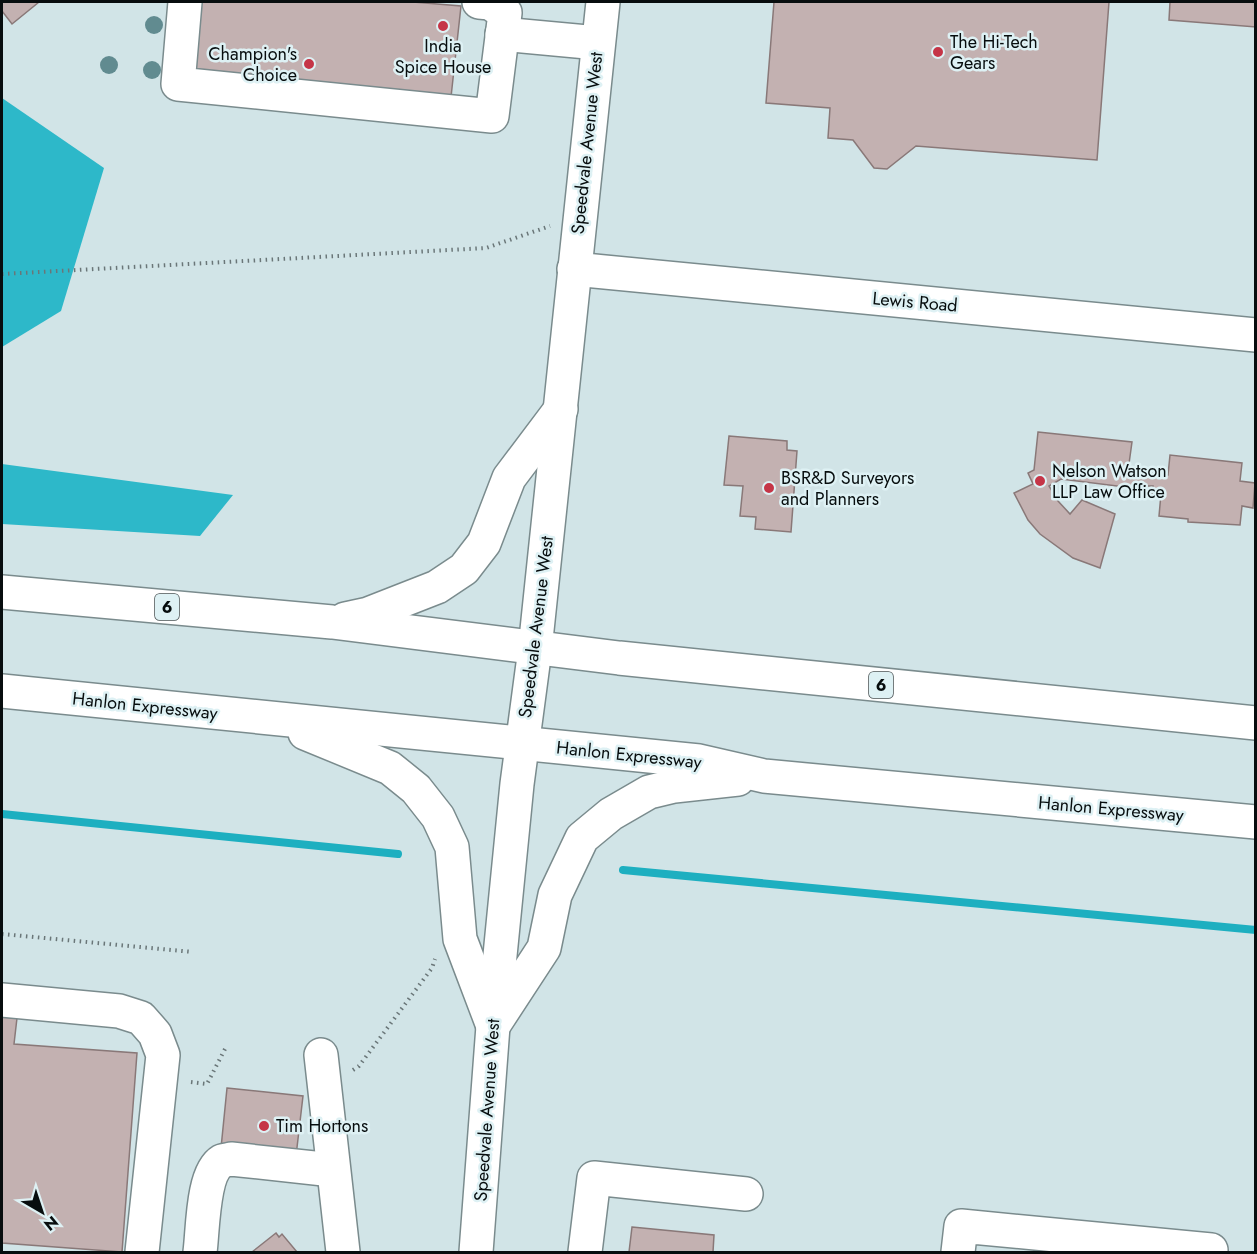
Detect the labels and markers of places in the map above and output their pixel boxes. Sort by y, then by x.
marker: India Spice House [436,19,450,33]
place label: The Hi-Tech Gears [950,29,1038,76]
place label: India Spice House [395,33,491,80]
place label: Champion's Choice [208,41,297,88]
marker: The Hi-Tech Gears [931,45,945,59]
marker: Champion's Choice [302,57,316,71]
place label: Nelson Watson LLP Law Office [1052,458,1167,505]
place label: BSR&D Surveyors and Planners [781,465,914,512]
marker: Nelson Watson LLP Law Office [1033,474,1047,488]
marker: BSR&D Surveyors and Planners [762,481,776,495]
place label: Tim Hortons [276,1113,368,1139]
marker: Tim Hortons [257,1119,271,1133]

